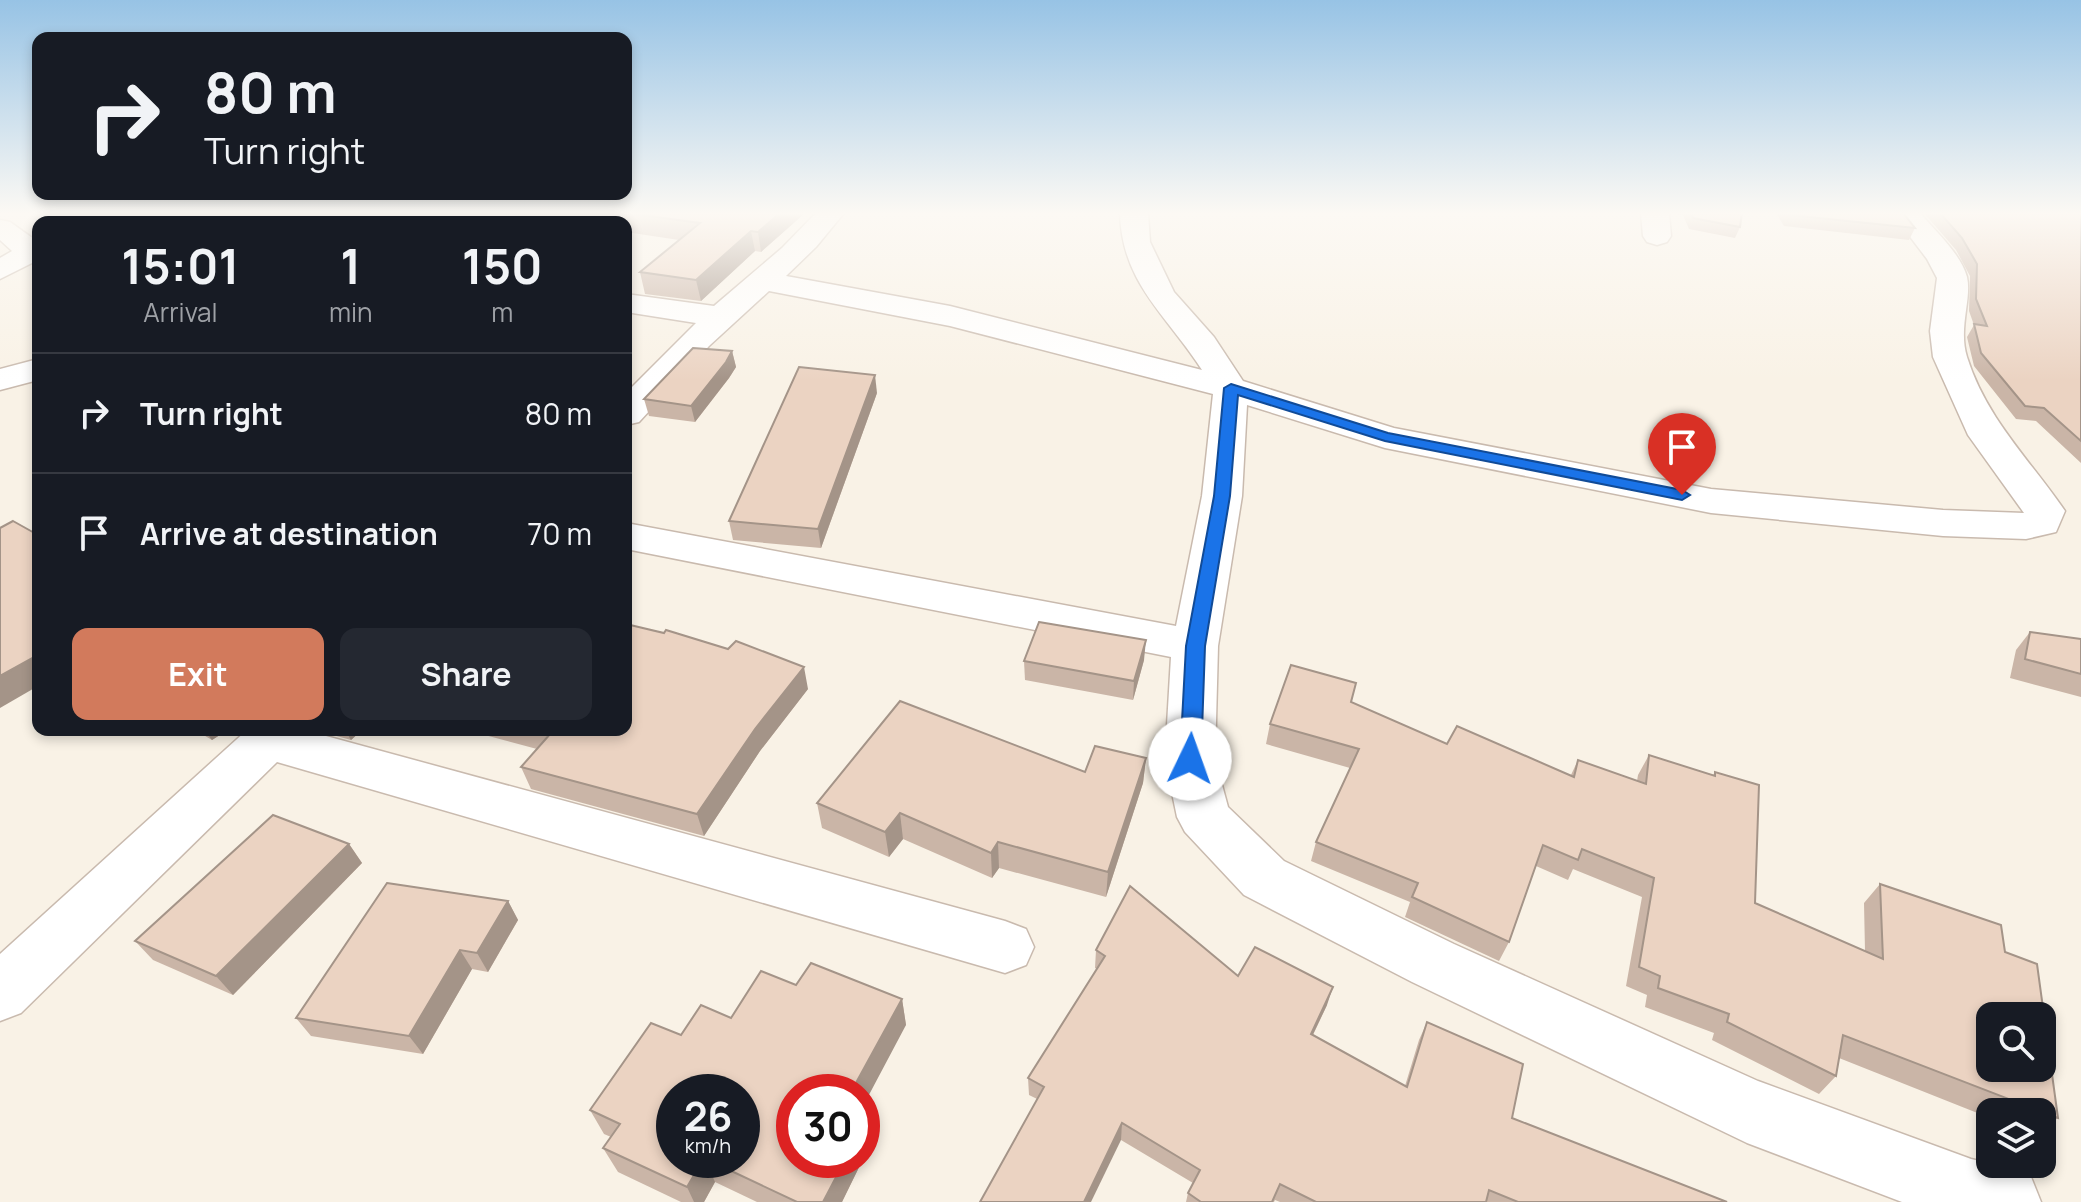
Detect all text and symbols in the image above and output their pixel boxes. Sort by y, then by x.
text: 80 m [204,53,337,130]
icon: right [72,64,176,168]
text: Turn right [204,126,365,175]
text: 15:01 [121,233,240,298]
text: 1 [340,233,361,298]
text: 150 [462,233,543,298]
text: Arrival [143,294,218,330]
text: min [329,294,373,330]
text: m [491,294,513,330]
icon: right [72,391,116,435]
text: Turn right [140,393,283,434]
text: 80 m [525,393,592,434]
pin [1648,413,1716,495]
icon: arrive [1660,425,1704,469]
icon: arrive [72,511,116,555]
text: Arrive at destination [140,513,438,554]
text: 70 m [527,513,592,554]
button: Exit [72,628,324,720]
button: Share [340,628,592,720]
position arrow [1148,717,1232,801]
map controls [1976,1002,2056,1178]
button: search [1976,1002,2056,1082]
speed limit sign: 30 [776,1074,880,1178]
text: 26 [684,1088,732,1143]
button: layers [1976,1098,2056,1178]
text: km/h [685,1132,731,1159]

